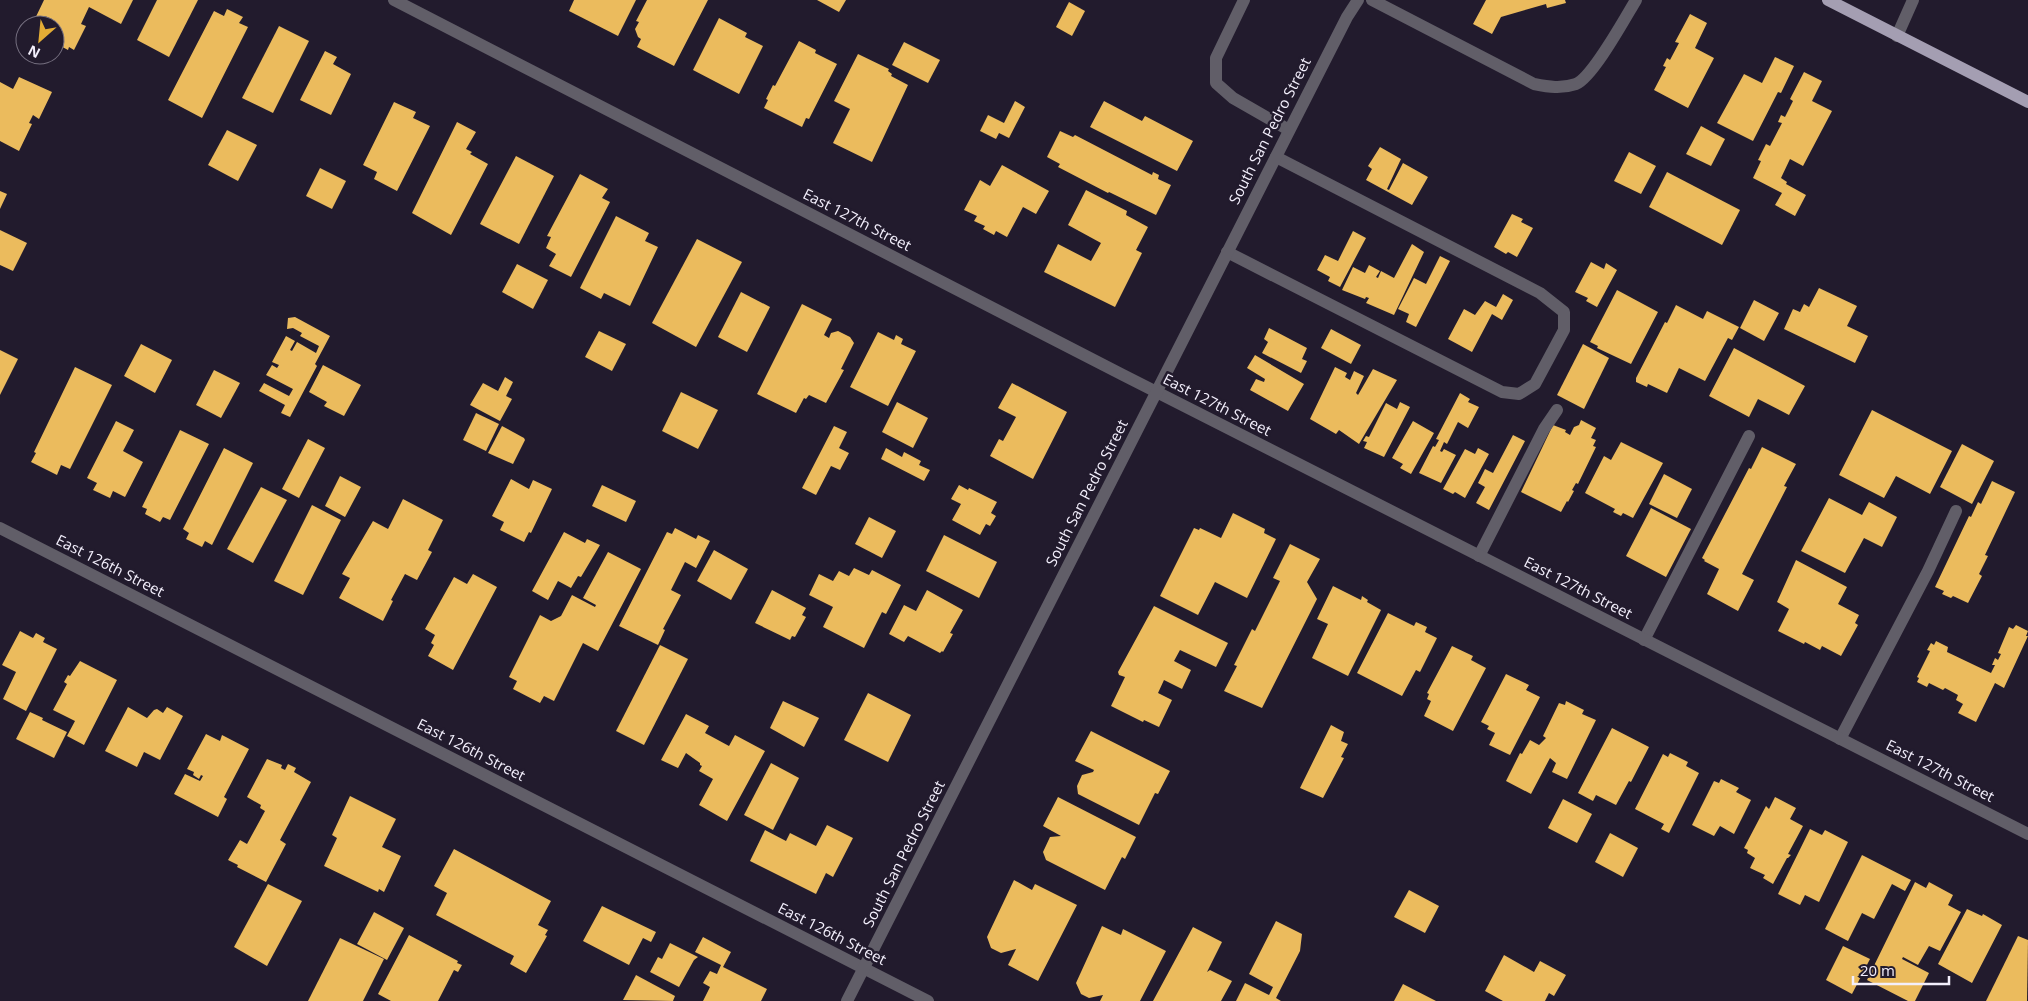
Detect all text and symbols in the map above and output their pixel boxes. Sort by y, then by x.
north arrow [15,15,65,65]
text: N [24,41,43,63]
street label: South San Pedro Street [1223,54,1315,207]
street label: East 127th Street [800,183,915,255]
street label: East 127th Street [1160,368,1275,440]
street label: South San Pedro Street [1040,416,1132,569]
street label: East 126th Street [53,529,168,601]
street label: East 127th Street [1521,551,1636,623]
street label: East 126th Street [414,713,529,785]
street label: East 127th Street [1883,734,1998,806]
street label: South San Pedro Street [857,777,949,930]
street label: East 126th Street [775,897,890,969]
scale bar [1853,954,1949,986]
text: 20 m [1860,960,1895,980]

